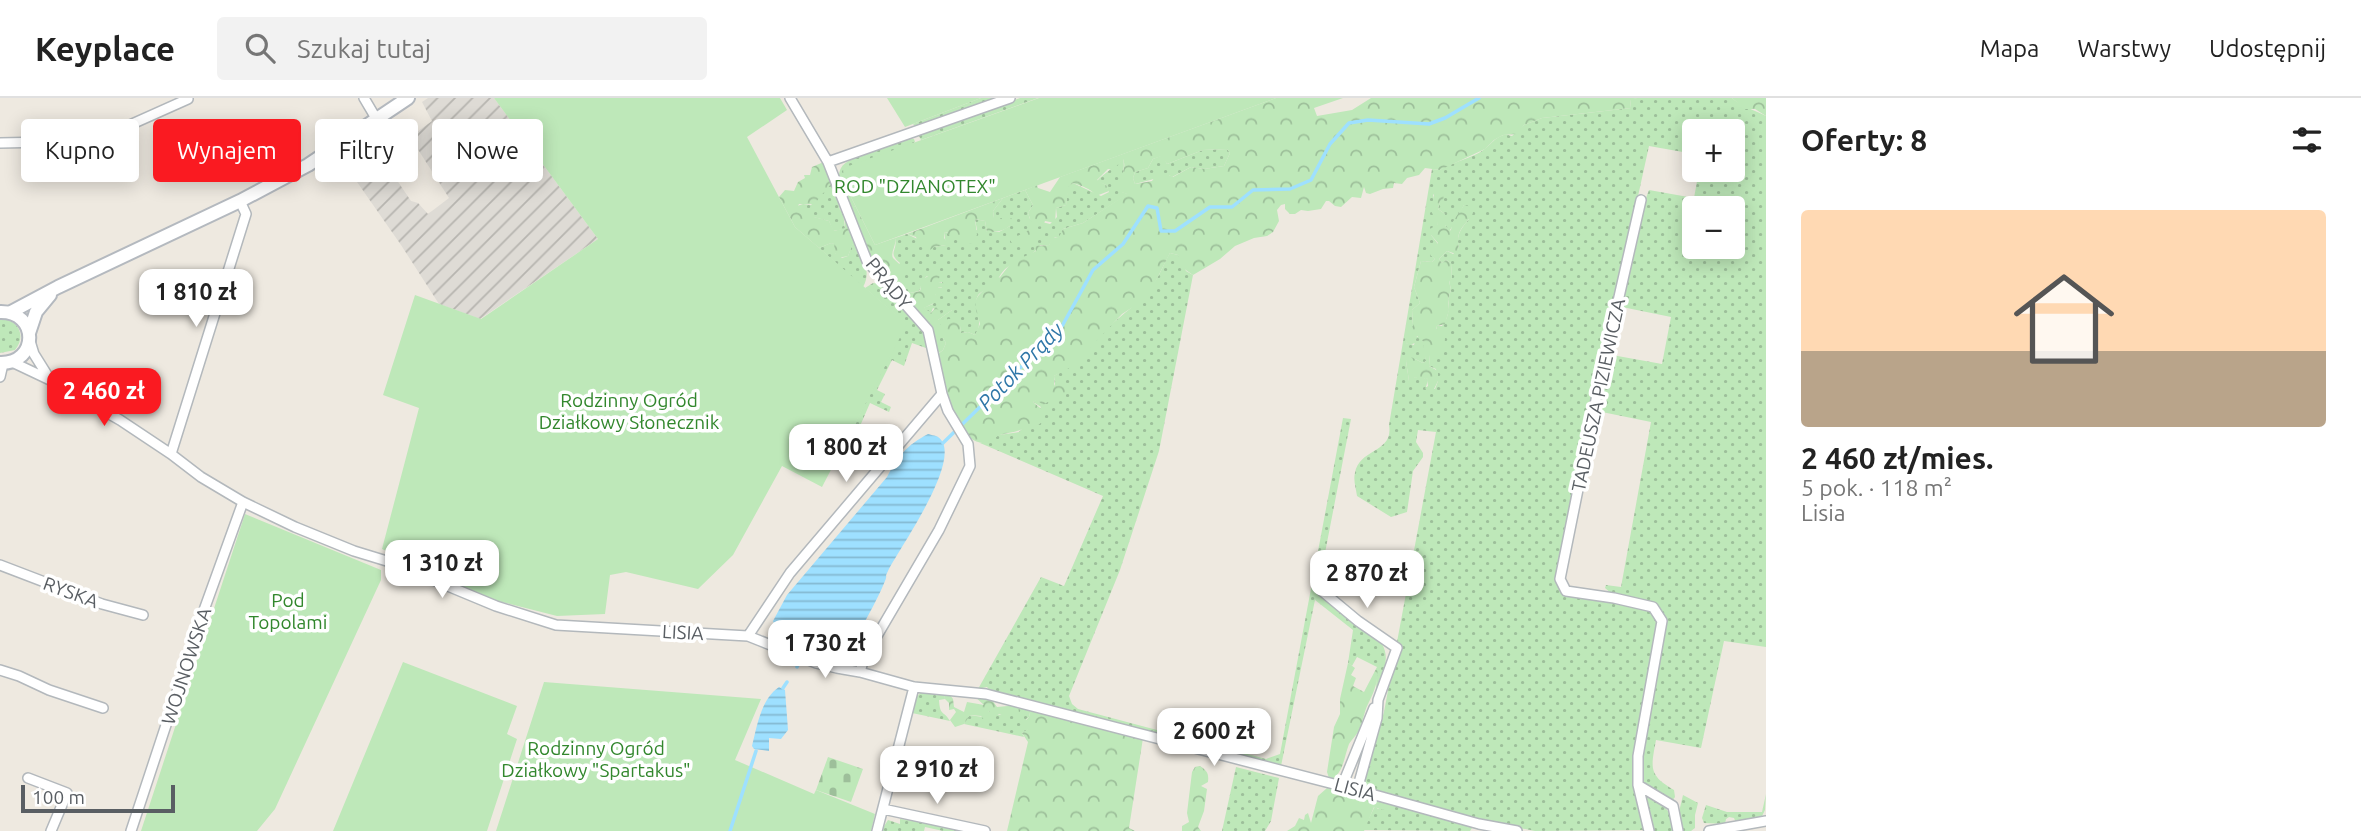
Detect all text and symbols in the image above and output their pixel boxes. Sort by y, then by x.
search box [217,17,707,80]
icon: search [241,29,279,67]
text: Keyplace [35,30,175,67]
text: Szukaj tutaj [297,34,431,63]
text: Mapa [1980,35,2039,62]
text: Warstwy [2077,35,2171,62]
text: Udostępnij [2209,35,2326,62]
chip: Kupno [21,119,139,182]
chip: Wynajem [153,119,301,182]
chip: Filtry [315,119,418,182]
chip: Nowe [432,119,543,182]
map controls [1682,119,1745,259]
button: + [1682,119,1745,182]
icon: filters [2288,121,2326,159]
text: Oferty: 8 [1801,123,1927,157]
park label: ROD "DZIANOTEX" [834,175,996,197]
button: − [1682,196,1745,259]
street label: PRĄDY [862,253,916,313]
icon: home [2001,256,2127,382]
pin: 1 810 zł [124,270,268,329]
text: 1 810 zł [155,279,237,304]
street label: TADEUSZA PIZIEWICZA [1567,296,1629,493]
water label: Potok Prądy [973,317,1068,415]
pin: 2 460 zł [32,368,176,428]
text: 2 460 zł [63,378,145,403]
park label: Rodzinny Ogród Działkowy Słonecznik [539,389,720,433]
pin: 1 800 zł [774,424,918,484]
text: 1 800 zł [805,434,887,459]
text: 2 460 zł/mies. [1801,441,1993,475]
text: 5 pok. · 118 m² [1801,475,1952,500]
text: Lisia [1801,500,1846,525]
pin: 1 310 zł [370,540,514,600]
text: 1 310 zł [401,550,483,575]
pin: 2 870 zł [1295,550,1439,610]
text: 2 870 zł [1326,560,1408,585]
street label: RYSKA [40,572,102,612]
park label: Pod Topolami [249,589,327,633]
street label: WOJNOWSKA [157,604,215,727]
street label: LISIA [662,620,705,644]
pin: 1 730 zł [753,620,897,680]
text: 1 730 zł [784,630,866,655]
pin: 2 600 zł [1142,708,1286,768]
text: 2 600 zł [1173,718,1255,743]
park label: Rodzinny Ogród Działkowy "Spartakus" [501,737,691,781]
pin: 2 910 zł [865,746,1009,806]
text: 2 910 zł [896,756,978,781]
street label: LISIA [1332,773,1379,805]
scale bar [21,782,175,814]
text: 100 m [32,786,85,808]

